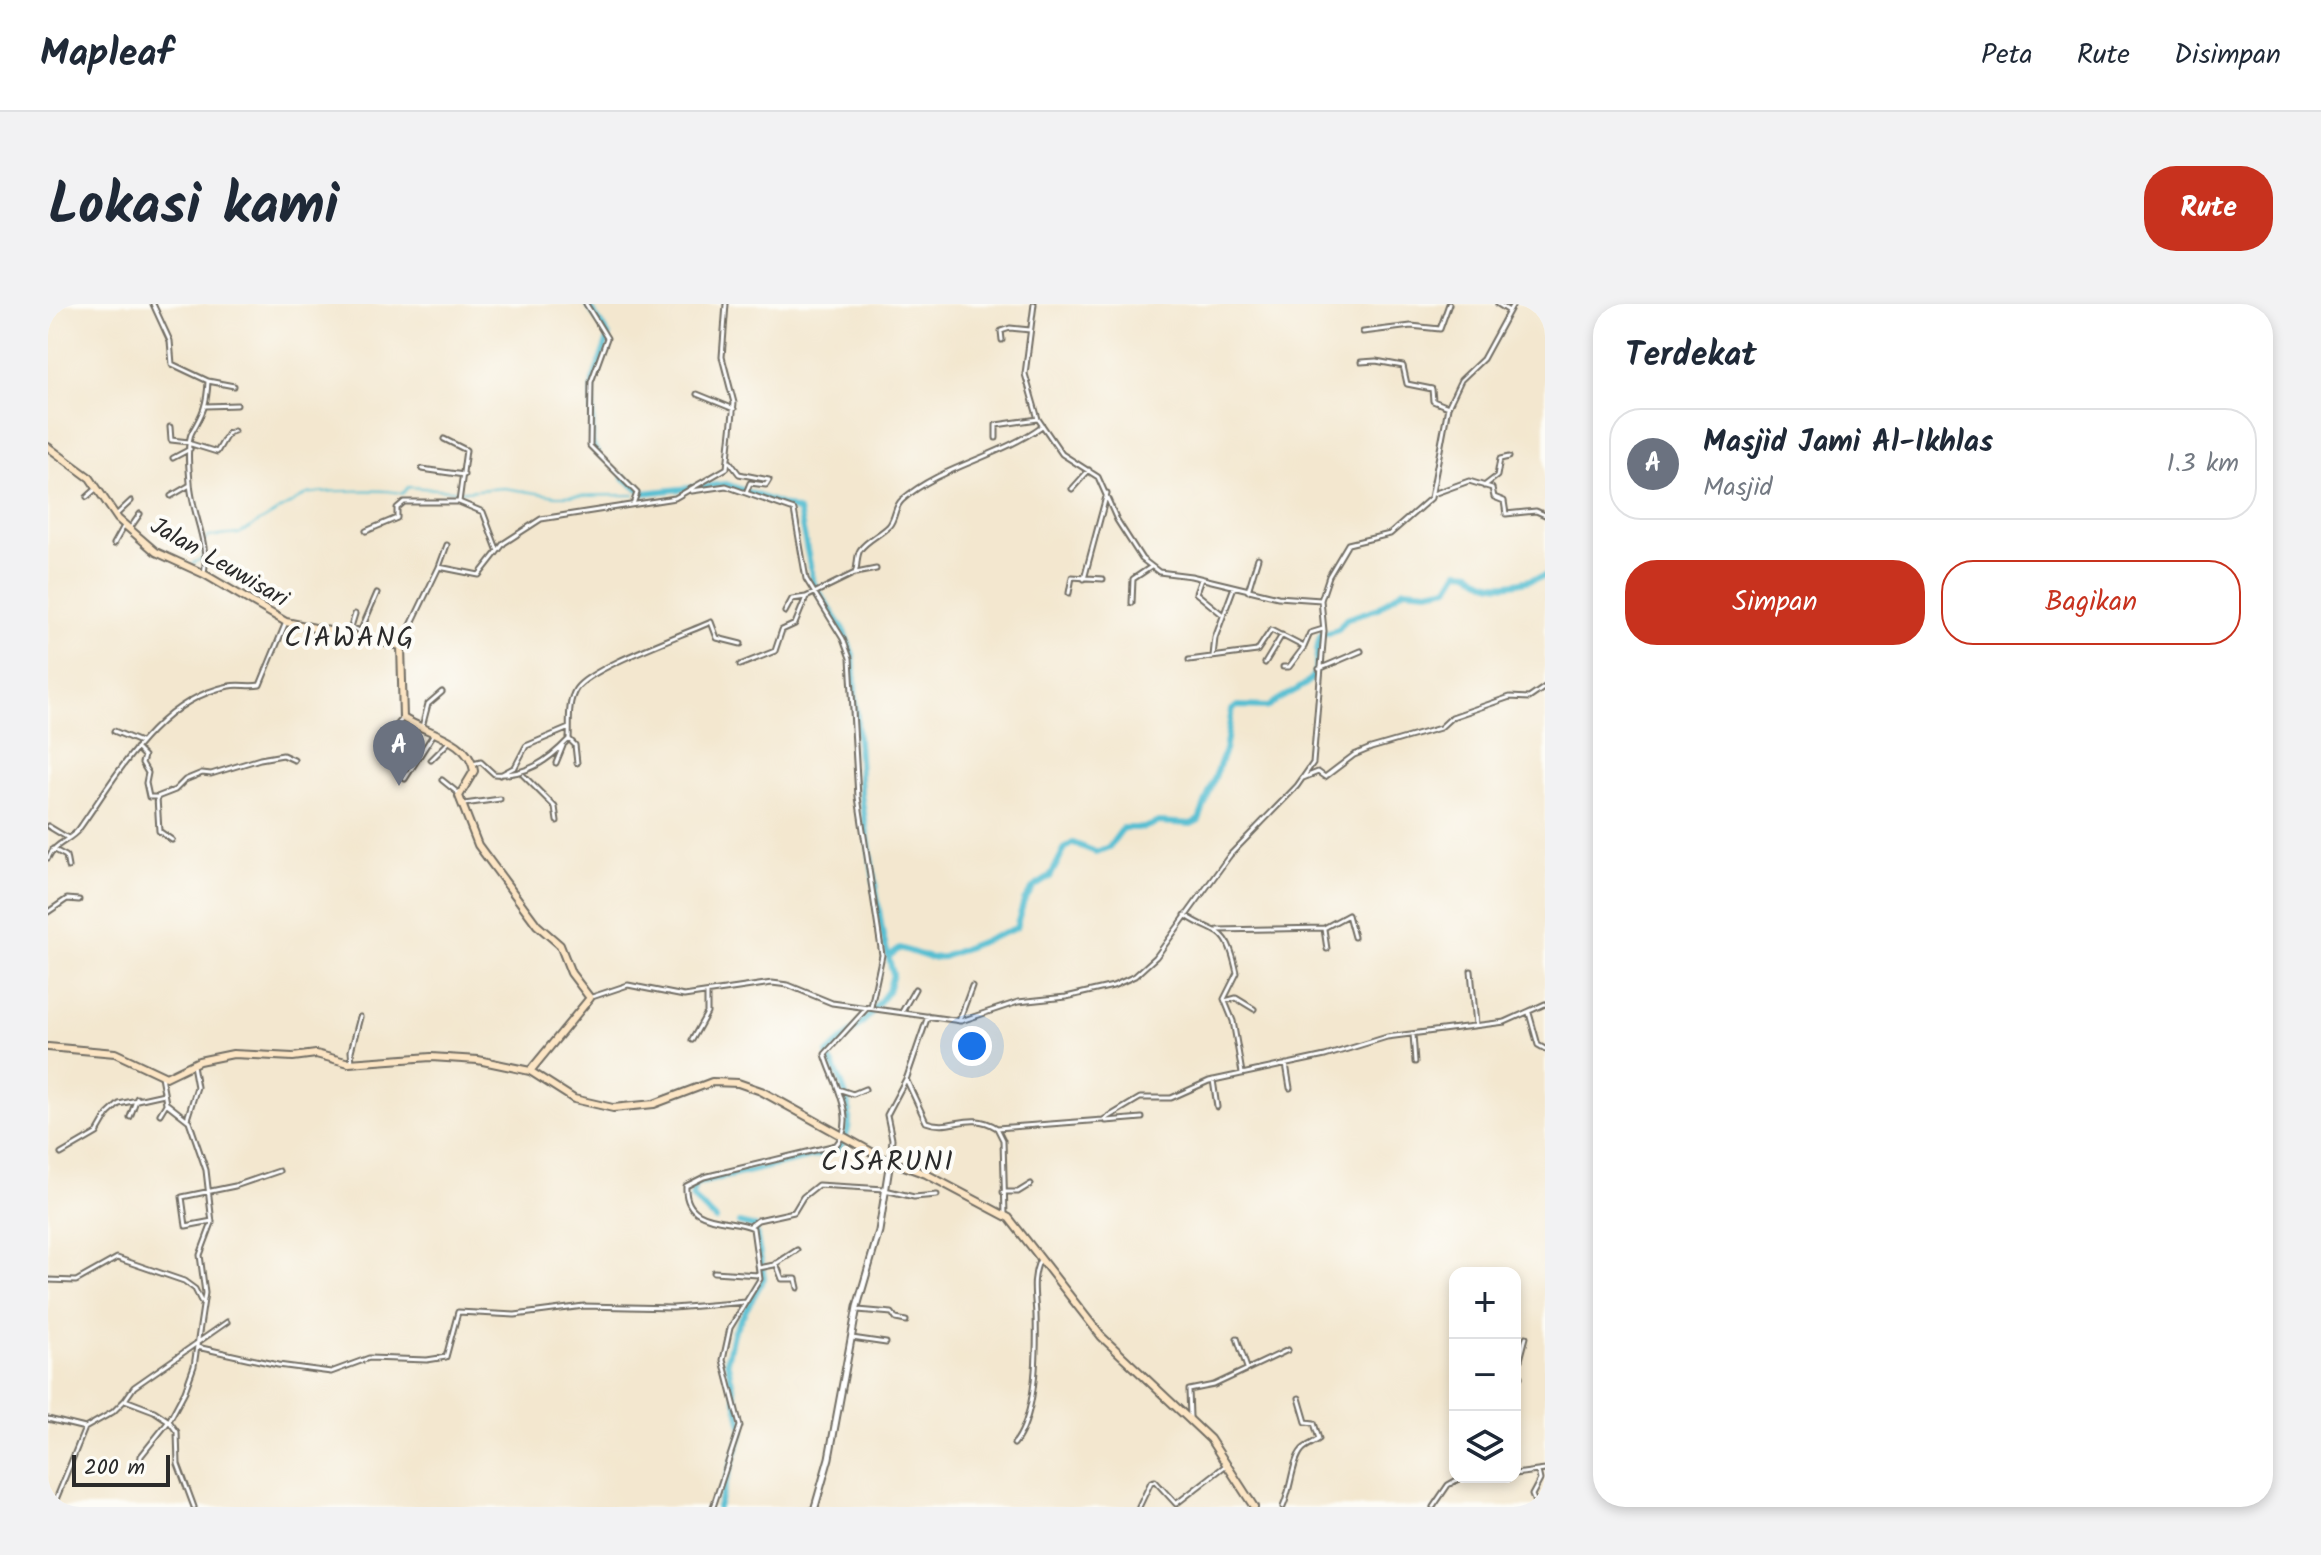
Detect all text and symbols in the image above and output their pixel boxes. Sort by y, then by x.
text: Mapleaf [40,25,173,85]
text: Peta [1981,33,2033,78]
text: Rute [2077,33,2130,78]
text: Disimpan [2174,33,2281,78]
text: Lokasi kami [48,163,339,253]
button: Rute [2144,166,2273,251]
text: Terdekat [1625,329,1757,383]
text: Masjid Jami Al-Ikhlas [1703,419,1993,467]
text: A [1645,443,1661,485]
text: 1.3 km [2167,443,2239,485]
text: Masjid [1703,467,1773,509]
street label: Jalan Leuwisari [142,507,297,619]
button: Simpan [1625,560,1925,645]
button: Bagikan [1941,560,2241,645]
district label: CIAWANG [284,616,416,661]
pin: A [373,720,425,786]
your location [952,1026,992,1066]
district label: CISARUNI [821,1140,955,1185]
map controls [1449,1267,1521,1483]
button: + [1449,1267,1521,1339]
button: − [1449,1339,1521,1411]
button: layers [1449,1411,1521,1483]
scale bar [72,1451,170,1487]
text: 200 m [84,1451,145,1486]

